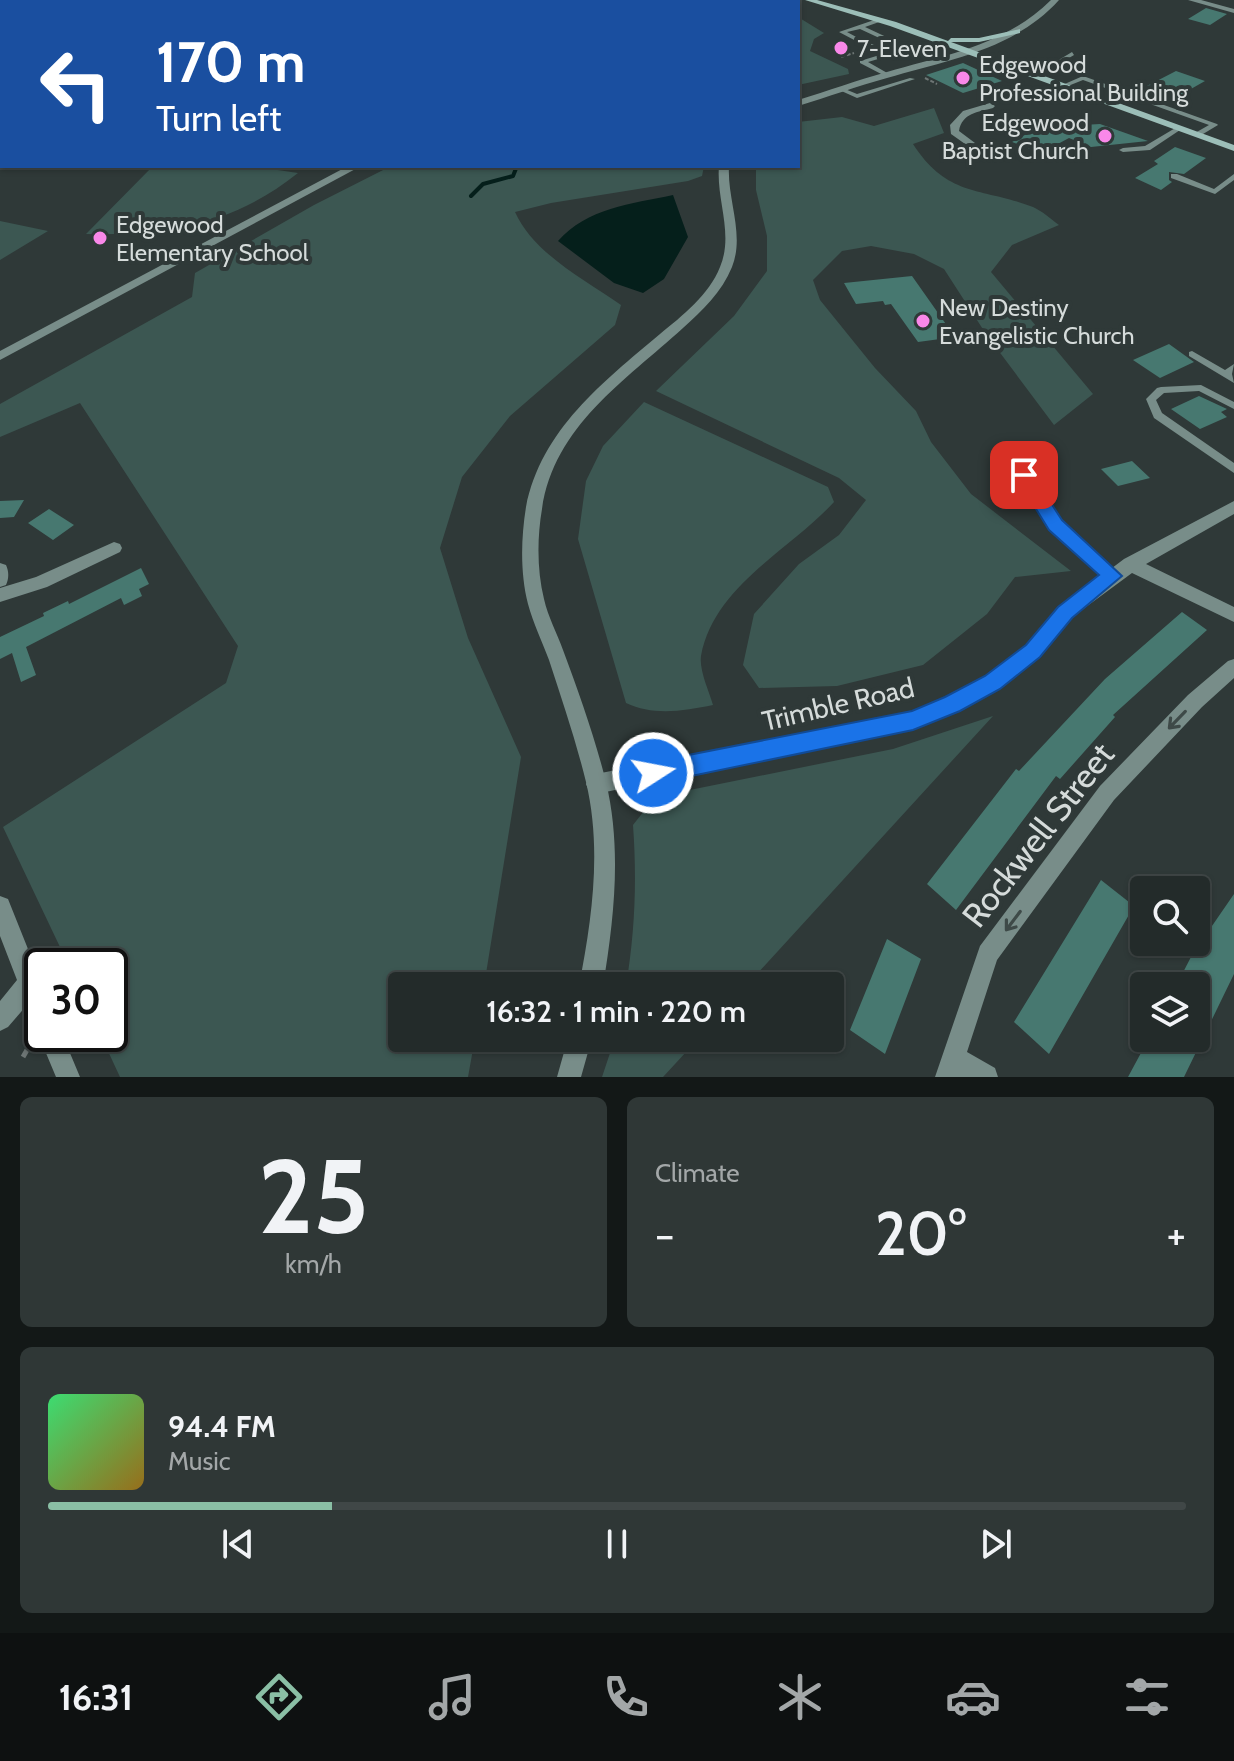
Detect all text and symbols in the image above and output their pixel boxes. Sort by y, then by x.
text: 170 m [156,28,306,96]
icon: left [24,32,128,136]
place label: 7-Eleven [857,34,947,63]
marker: 7-Eleven [832,39,850,57]
place label: Edgewood Professional Building [979,50,1189,107]
marker: Edgewood Professional Building [954,69,972,87]
text: Turn left [156,96,281,140]
place label: Edgewood Baptist Church [942,108,1089,165]
marker: Edgewood Baptist Church [1096,127,1114,145]
place label: Edgewood Elementary School [116,210,309,267]
marker: Edgewood Elementary School [91,229,109,247]
place label: New Destiny Evangelistic Church [939,293,1134,350]
marker: New Destiny Evangelistic Church [914,312,932,330]
pin [990,441,1058,509]
icon: arrive [1002,453,1046,497]
street label: Trimble Road [759,670,917,738]
one-way arrow [1168,710,1187,730]
position arrow [611,731,695,815]
street label: Rockwell Street [953,735,1123,935]
map controls [1130,876,1210,1052]
button: search [1130,876,1210,956]
one-way arrow [1004,910,1021,931]
speed limit sign: 30 [24,948,128,1052]
button: layers [1130,972,1210,1052]
text: 16:32 · 1 min · 220 m [486,993,746,1030]
text: 25 [258,1133,369,1259]
text: Climate [655,1157,740,1189]
text: 20° [875,1197,966,1270]
text: − [655,1208,674,1261]
text: + [1167,1208,1186,1261]
text: km/h [285,1248,342,1280]
text: 94.4 FM [168,1408,276,1445]
text: Music [168,1445,231,1477]
icon: previous [216,1522,260,1566]
icon: pause [595,1522,639,1566]
icon: next [974,1522,1018,1566]
icon: directions [251,1669,307,1725]
icon: music [424,1669,480,1725]
icon: phone [598,1669,654,1725]
icon: climate [772,1669,828,1725]
icon: car [945,1669,1001,1725]
icon: filters [1119,1669,1175,1725]
text: 16:31 [59,1675,133,1719]

